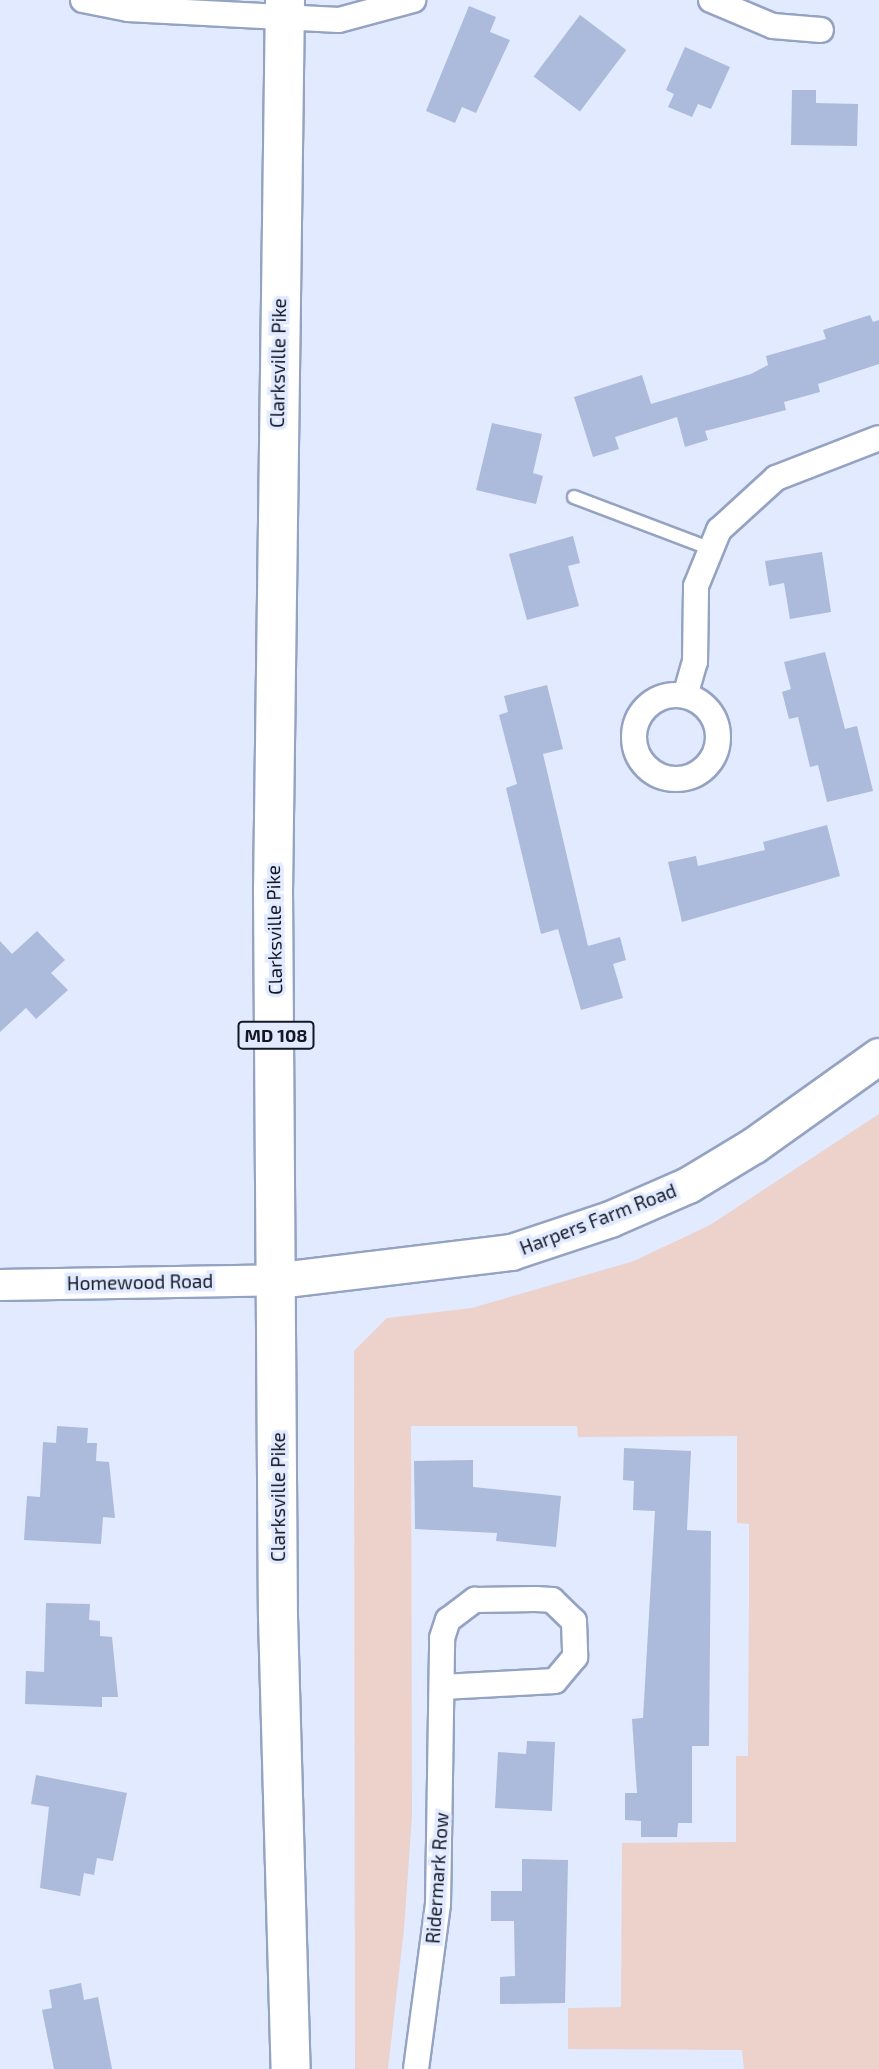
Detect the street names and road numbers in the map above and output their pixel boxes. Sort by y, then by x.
street label: Clarksville Pike [265,298,291,428]
street label: Clarksville Pike [261,865,287,995]
road number: MD 108 [238,1020,314,1050]
street label: Harpers Farm Road [516,1179,680,1259]
street label: Homewood Road [67,1269,213,1295]
street label: Clarksville Pike [267,1432,289,1562]
street label: Ridermark Row [421,1811,453,1945]

